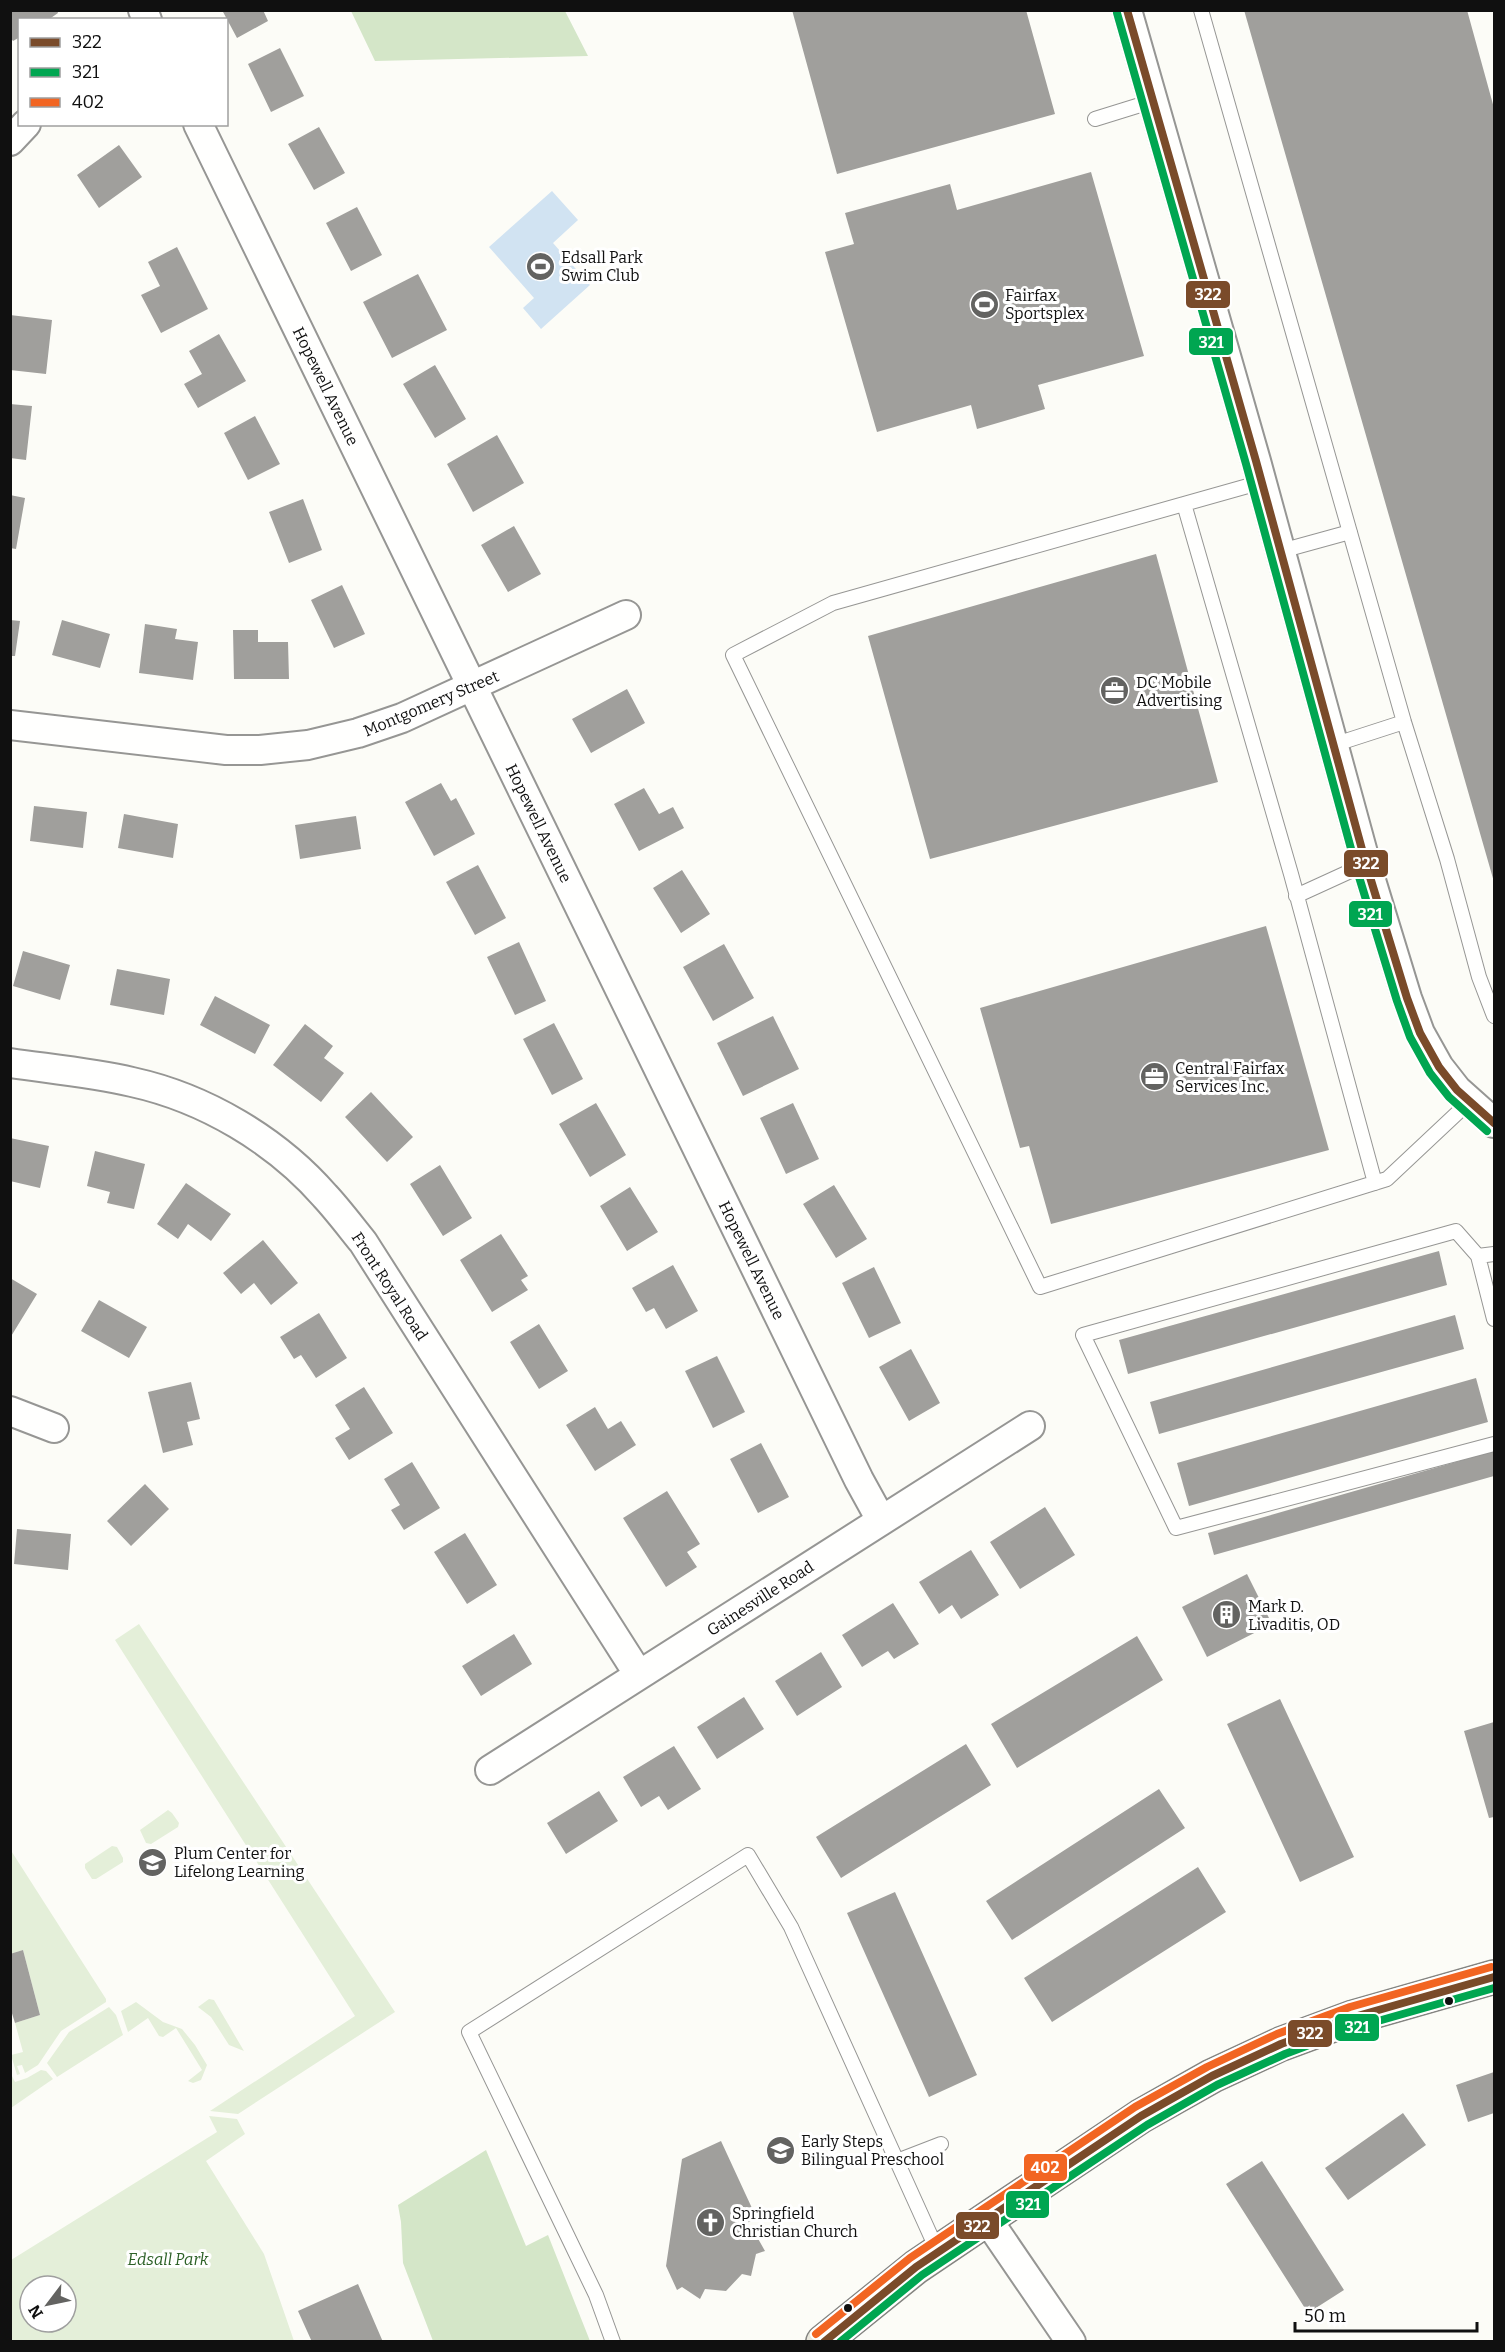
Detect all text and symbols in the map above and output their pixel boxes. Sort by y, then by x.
legend [18,18,228,126]
text: 322 [72,31,102,53]
text: 321 [72,61,100,83]
text: 402 [72,91,104,113]
place label: Edsall Park Swim Club [561,248,643,285]
sports icon: Edsall Park Swim Club [524,250,556,282]
line badge: 322 [1185,280,1231,309]
text: 322 [1194,285,1222,304]
place label: Fairfax Sportsplex [1005,286,1085,323]
sports icon: Fairfax Sportsplex [968,288,1000,320]
street label: Hopewell Avenue [289,324,362,449]
line badge: 321 [1188,327,1234,356]
text: 321 [1198,333,1224,352]
street label: Montgomery Street [361,666,502,741]
place label: DC Mobile Advertising [1136,673,1222,710]
office icon: DC Mobile Advertising [1099,675,1131,707]
street label: Hopewell Avenue [502,761,575,886]
line badge: 322 [1343,849,1389,878]
text: 322 [1352,854,1380,873]
line badge: 321 [1348,900,1393,928]
text: 321 [1357,905,1383,924]
place label: Central Fairfax Services Inc. [1175,1059,1285,1096]
office icon: Central Fairfax Services Inc. [1138,1061,1170,1093]
street label: Hopewell Avenue [715,1198,788,1323]
street label: Front Royal Road [348,1229,432,1344]
street label: Gainesville Road [703,1557,818,1640]
place label: Mark D. Livaditis, OD [1248,1597,1340,1634]
building icon: Mark D. Livaditis, OD [1211,1599,1243,1631]
place label: Plum Center for Lifelong Learning [174,1844,305,1881]
school or university icon: Plum Center for Lifelong Learning [137,1846,169,1878]
unlabelled marker [1443,1995,1455,2007]
line badge: 321 [1334,2013,1380,2042]
text: 321 [1344,2018,1370,2037]
line badge: 322 [1287,2019,1333,2048]
text: 322 [1296,2024,1324,2043]
place label: Early Steps Bilingual Preschool [801,2132,944,2169]
school or university icon: Early Steps Bilingual Preschool [764,2134,796,2166]
line badge: 402 [1023,2153,1068,2182]
text: 402 [1031,2158,1059,2177]
line badge: 321 [1005,2190,1050,2219]
text: 321 [1015,2195,1041,2214]
place label: Springfield Christian Church [732,2204,858,2241]
church icon: Springfield Christian Church [695,2206,727,2238]
line badge: 322 [955,2211,1000,2240]
text: 322 [963,2217,991,2236]
park label: Edsall Park [128,2250,209,2269]
north arrow [18,2274,78,2334]
scale bar [1295,2295,1476,2333]
text: N [24,2301,47,2322]
unlabelled marker [842,2302,854,2314]
text: 50 m [1304,2305,1346,2327]

